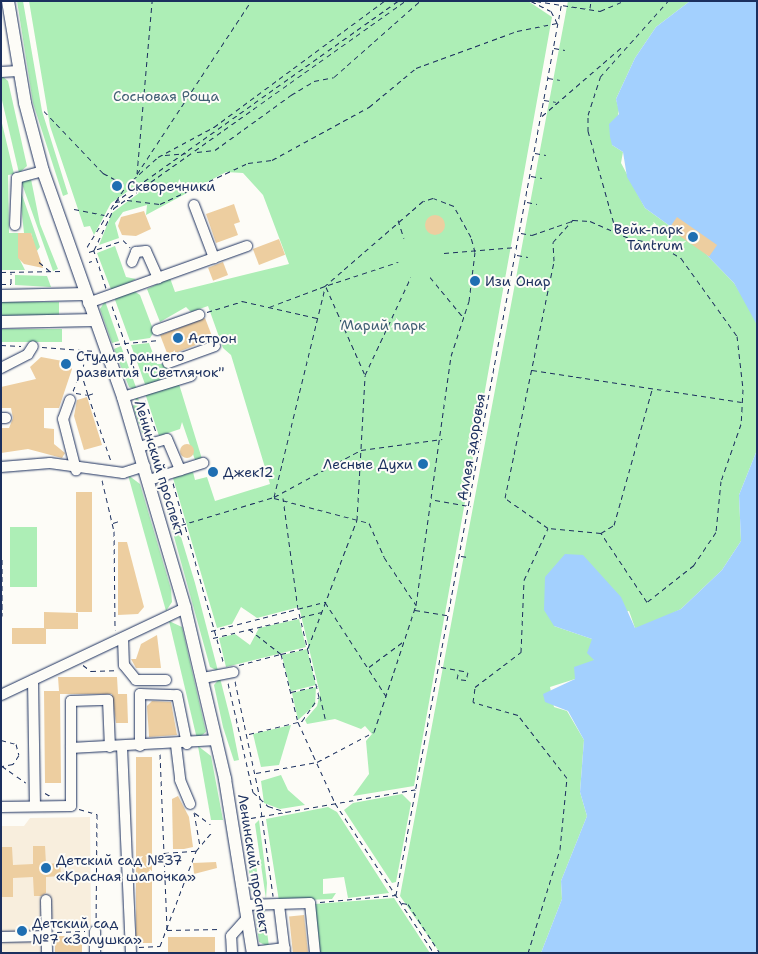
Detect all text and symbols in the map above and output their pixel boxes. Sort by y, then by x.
park label: Сосновая Роща [113,88,219,104]
place label: Скворечники [127,178,215,194]
marker: Скворечники [111,180,123,192]
place label: Вейк-парк Tantrum [614,221,683,253]
marker: Вейк-парк Tantrum [687,231,699,243]
place label: Изи Онар [485,273,551,289]
marker: Изи Онар [469,275,481,287]
park label: Марий парк [340,317,426,333]
place label: Астрон [188,330,237,346]
marker: Астрон [172,332,184,344]
place label: Студия раннего развития "Светлячок" [76,348,224,381]
marker: Студия раннего развития "Светлячок" [60,358,72,370]
street label: Аллея здоровья [453,392,489,502]
street label: Ленинский проспект [131,398,189,538]
place label: Лесные Духи [323,456,413,472]
marker: Лесные Духи [417,458,429,470]
place label: Джек12 [223,464,274,480]
marker: Джек12 [207,466,219,478]
street label: Ленинский проспект [235,793,273,935]
place label: Детский сад №37 «Красная шапочка» [56,852,196,884]
marker: Детский сад №37 «Красная шапочка» [40,862,52,874]
place label: Детский сад №7 «Золушка» [32,915,142,948]
marker: Детский сад №7 «Золушка» [16,925,28,937]

